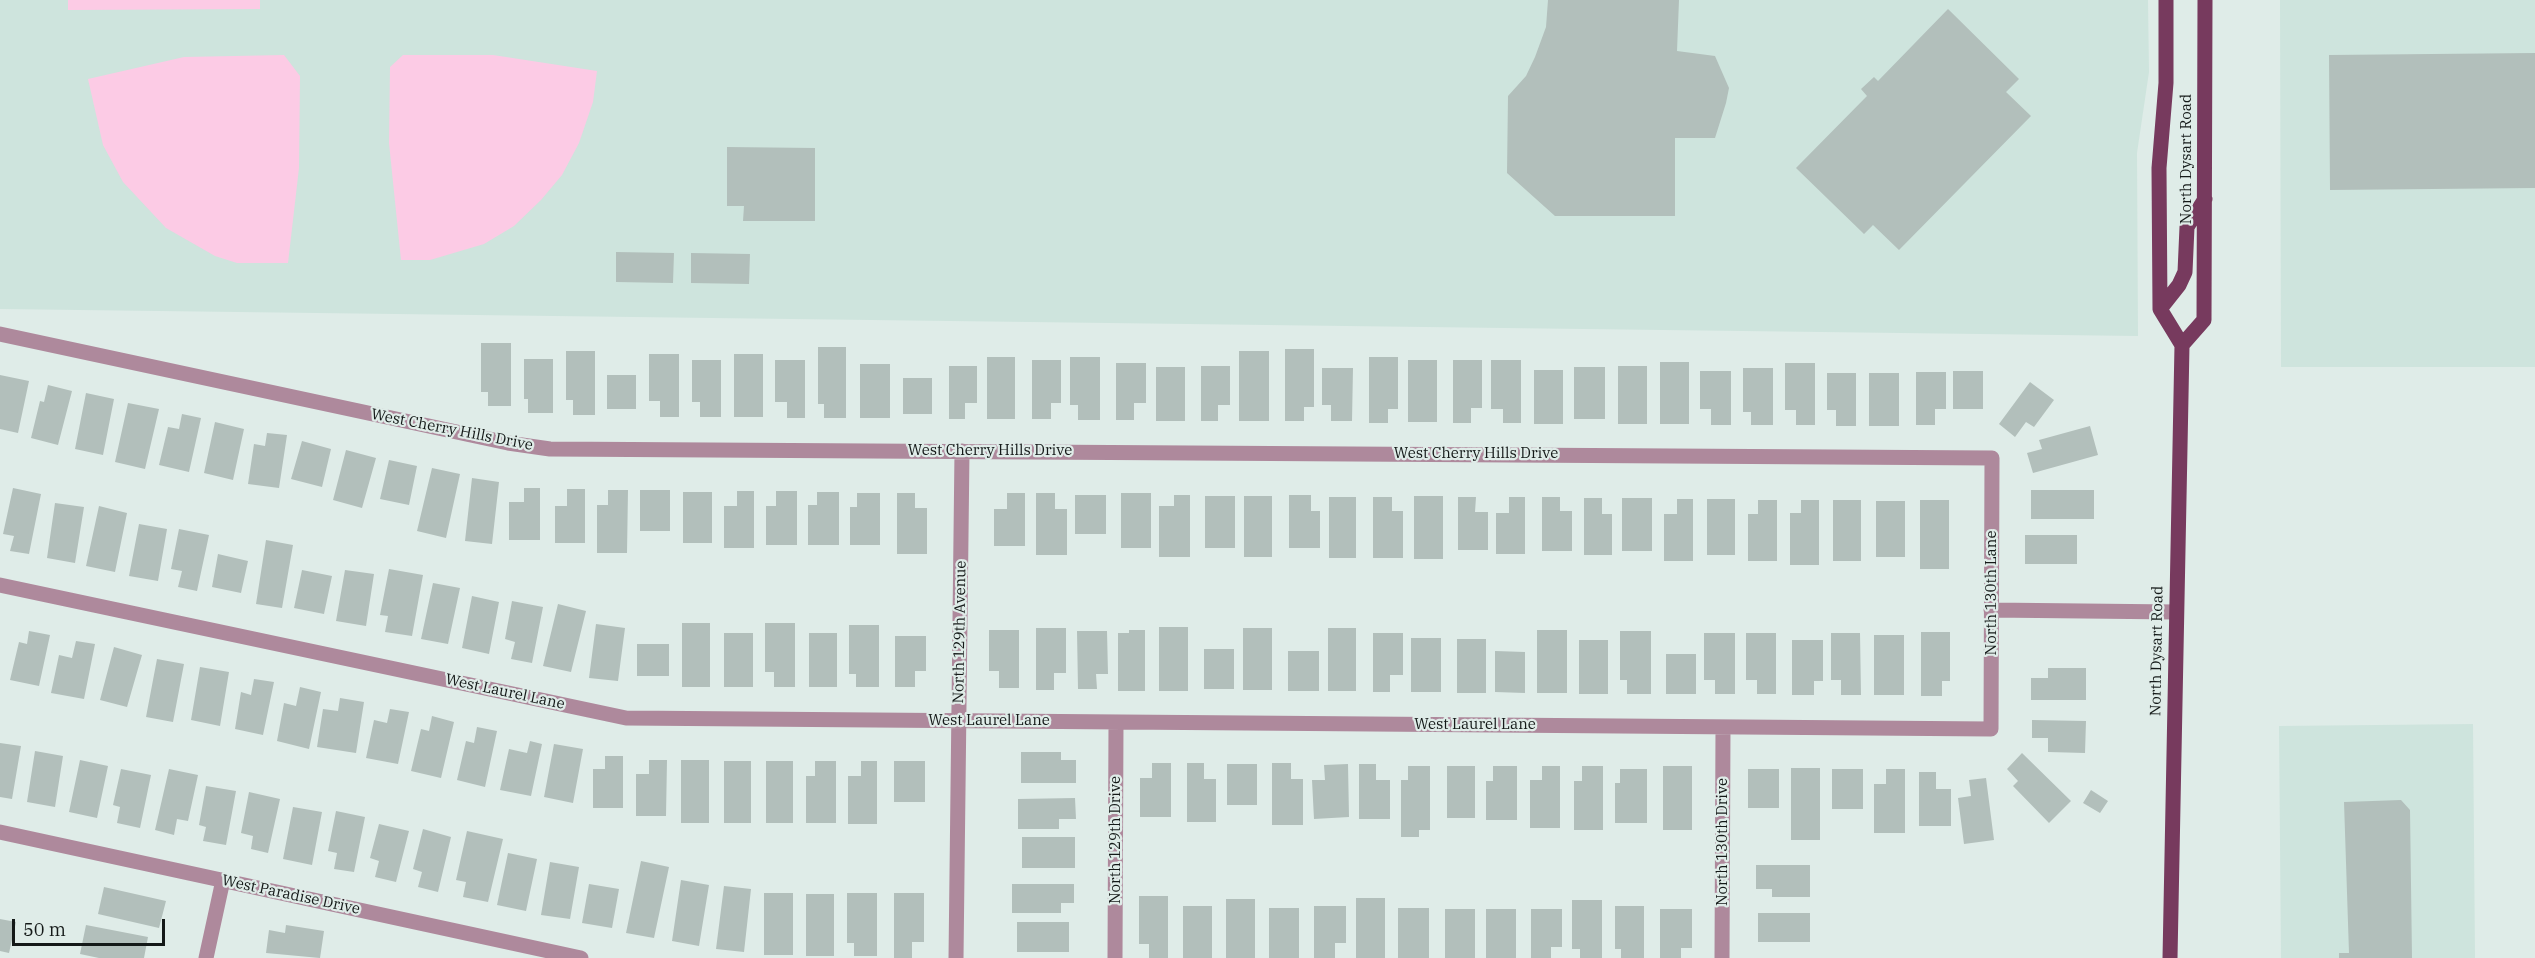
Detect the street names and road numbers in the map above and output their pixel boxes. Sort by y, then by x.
street label: North Dysart Road [2178,94,2196,224]
street label: West Cherry Hills Drive [370,405,534,455]
street label: West Cherry Hills Drive [908,442,1072,460]
street label: West Cherry Hills Drive [1394,445,1558,463]
street label: North 130th Lane [1983,531,2001,655]
street label: North 129th Avenue [950,560,970,704]
street label: North Dysart Road [2147,586,2167,716]
street label: West Laurel Lane [444,671,566,713]
street label: West Laurel Lane [928,712,1050,730]
street label: West Laurel Lane [1414,716,1536,734]
street label: North 129th Drive [1107,776,1125,904]
street label: North 130th Drive [1714,778,1732,906]
street label: West Paradise Drive [220,872,362,918]

